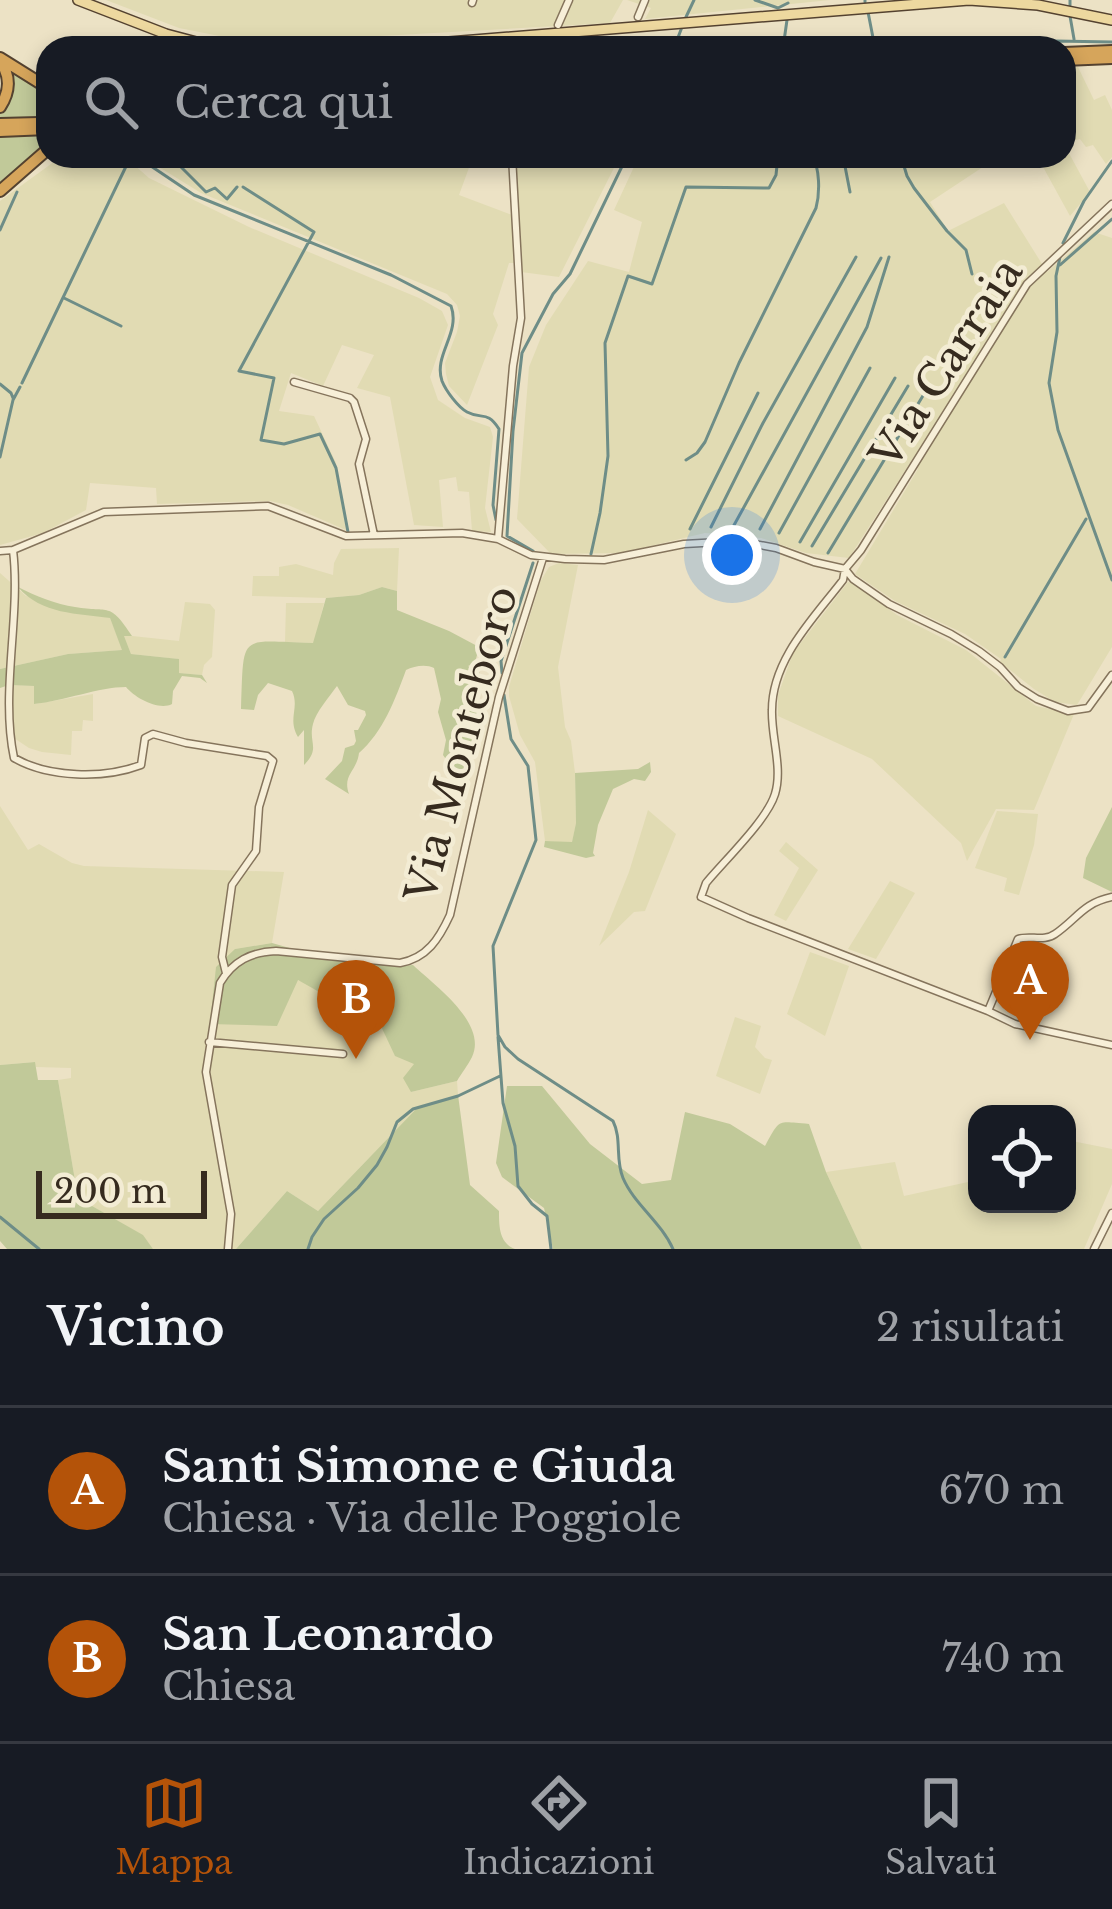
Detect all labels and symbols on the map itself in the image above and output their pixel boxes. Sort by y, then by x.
street label: Via Carraia [858,248,1033,478]
your location [702,525,762,585]
street label: Via Monteboro [394,580,528,909]
pin: A [991,941,1069,1040]
pin: B [317,960,395,1059]
scale bar [36,1165,207,1218]

